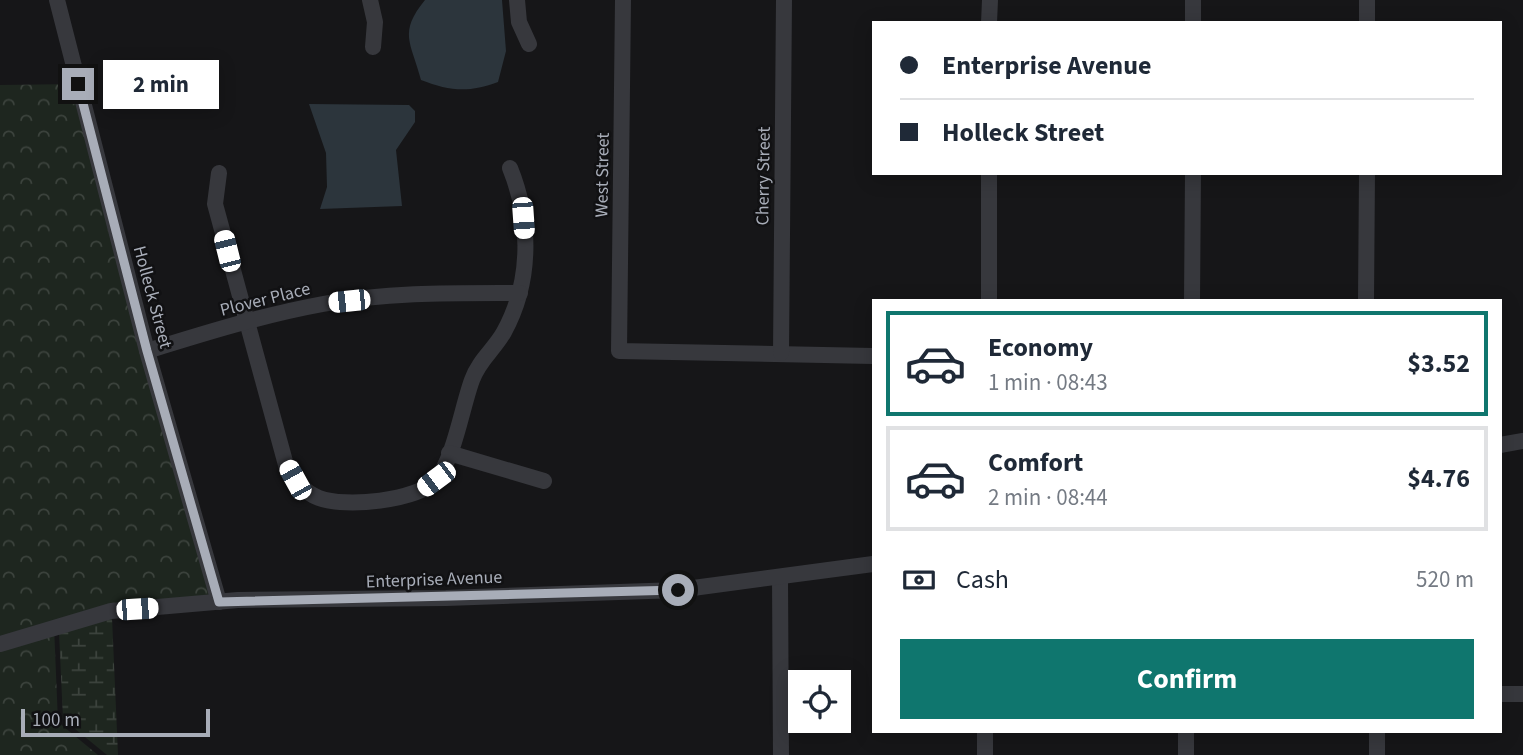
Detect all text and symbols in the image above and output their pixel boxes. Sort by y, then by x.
text: Enterprise Avenue [942,47,1151,84]
callout: 2 min [102,60,218,108]
route end [62,68,94,100]
text: 2 min [133,68,189,101]
text: Holleck Street [942,114,1104,151]
street label: Cherry Street [750,126,777,226]
street label: West Street [589,132,616,218]
car [512,196,535,240]
car [212,228,243,274]
street label: Holleck Street [127,243,178,351]
street label: Plover Place [217,276,313,323]
car [328,288,371,314]
text: Economy [988,329,1093,366]
icon: car [904,332,967,395]
text: $3.52 [1407,345,1470,382]
text: 1 min · 08:43 [988,366,1108,399]
text: Comfort [988,444,1083,481]
icon: car [904,447,967,510]
car [276,457,315,503]
car [413,458,460,500]
text: $4.76 [1407,460,1470,497]
text: 2 min · 08:44 [988,481,1108,514]
icon: cash [900,561,938,599]
text: Cash [956,561,1009,598]
text: 520 m [1416,563,1474,596]
street label: Enterprise Avenue [365,565,503,594]
route start [662,574,694,606]
car [116,597,159,621]
button: Confirm [900,639,1474,719]
map controls [788,670,851,733]
button: locate [788,670,851,733]
scale bar [21,706,210,738]
text: 100 m [32,707,80,734]

